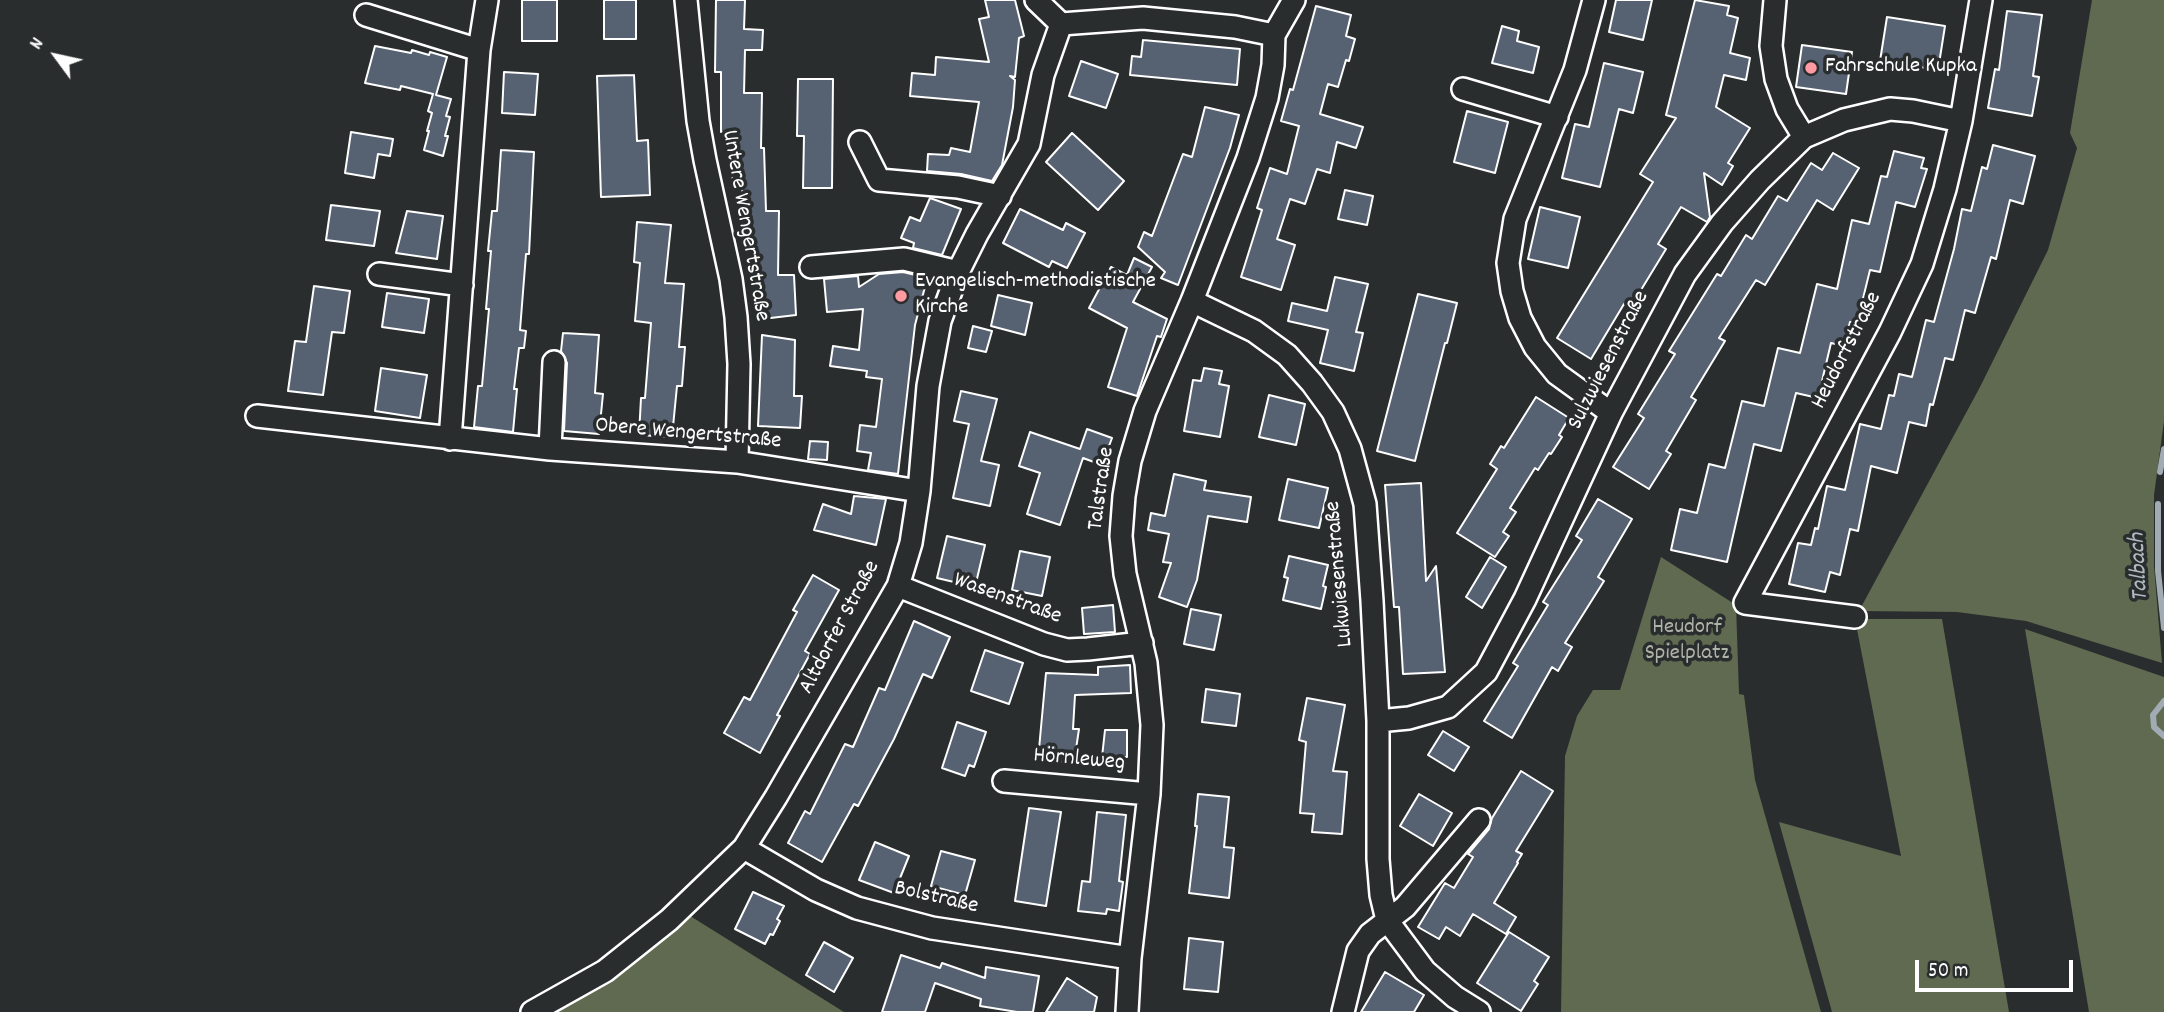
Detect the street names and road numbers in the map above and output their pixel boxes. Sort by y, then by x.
street label: Untere Wengertstraße [714,128,774,324]
street label: Sulzwiesenstraße [1563,287,1657,435]
street label: Heudorfstraße [1807,288,1889,414]
street label: Obere Wengertstraße [594,413,782,457]
street label: Talstraße [1083,445,1123,533]
street label: Lukwiesenstraße [1321,500,1361,648]
street label: Altdorfer Straße [794,557,888,699]
street label: Wasenstraße [949,568,1065,632]
street label: Hörnleweg [1032,743,1126,779]
street label: Bolstraße [891,876,981,922]

